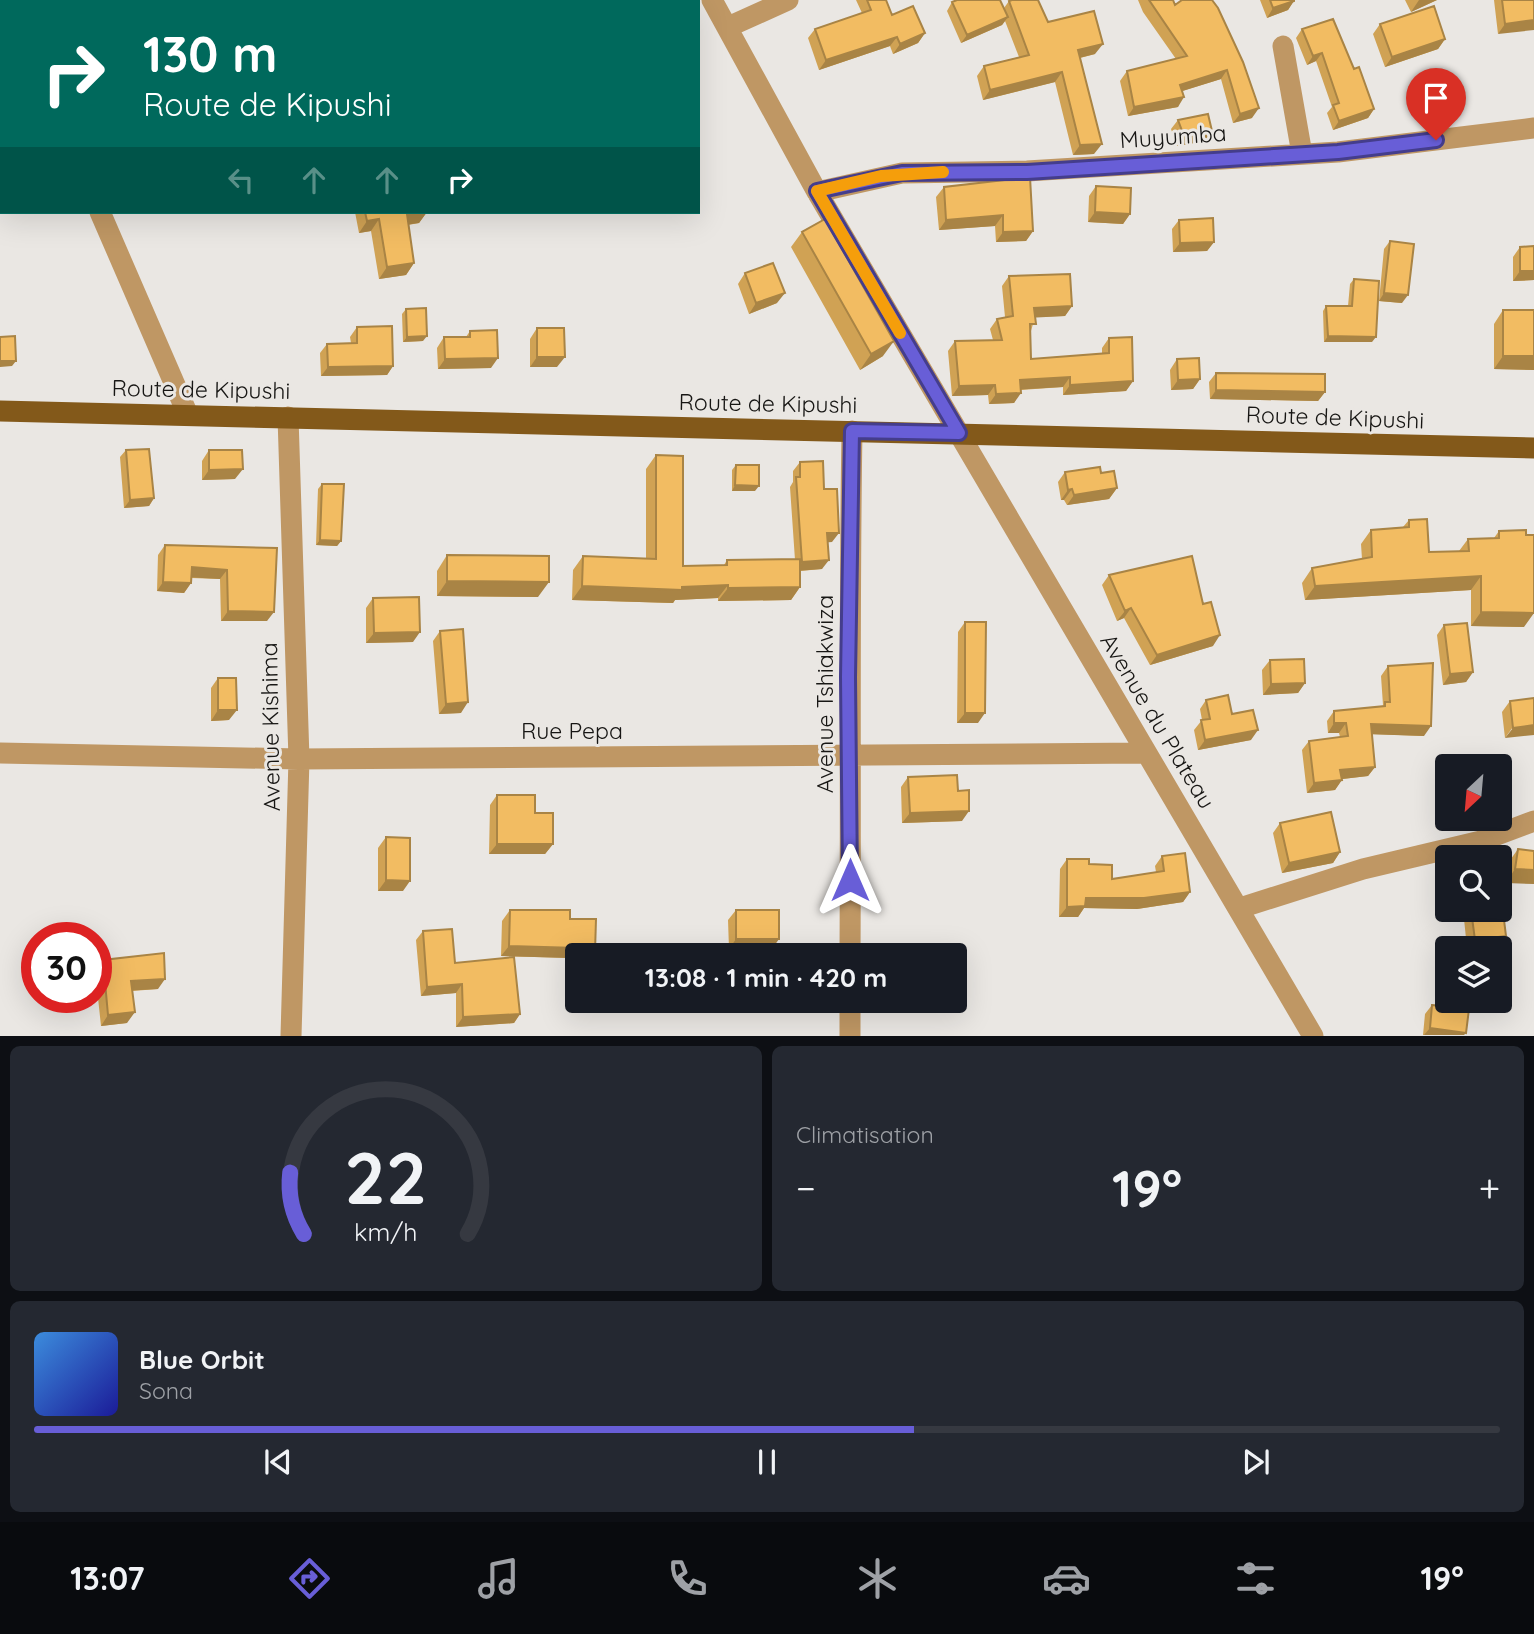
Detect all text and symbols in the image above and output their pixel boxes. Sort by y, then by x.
text: 130 m [143,23,277,84]
icon: right [28,28,119,119]
pin [1406,68,1466,140]
icon: arrive [1417,79,1455,117]
text: Route de Kipushi [143,84,392,124]
street label: Muyumba [1119,118,1227,154]
icon: left [222,161,260,199]
icon: ahead [295,161,333,199]
icon: ahead [368,161,406,199]
icon: right [441,161,479,199]
street label: Route de Kipushi [111,373,291,405]
street label: Route de Kipushi [678,387,858,419]
street label: Route de Kipushi [1245,399,1425,435]
street label: Avenue Tshiakwiza [810,595,839,793]
street label: Avenue du Plateau [1094,628,1222,814]
street label: Avenue Kishima [254,642,286,812]
street label: Rue Pepa [521,716,623,745]
north arrow [1435,754,1512,831]
map controls [1435,754,1512,1013]
position arrow [813,843,887,917]
button: search [1435,845,1512,922]
speed limit sign: 30 [21,922,112,1013]
button: layers [1435,936,1512,1013]
text: 13:08 · 1 min · 420 m [645,961,887,994]
text: Climatisation [796,1120,934,1149]
text: 22 [345,1132,427,1223]
text: 19° [1112,1155,1182,1220]
text: − [796,1164,816,1212]
text: + [1479,1164,1500,1212]
text: km/h [354,1216,418,1247]
text: Blue Orbit [139,1343,265,1376]
text: Sona [139,1376,193,1405]
icon: previous [259,1443,297,1481]
icon: pause [748,1443,786,1481]
icon: next [1237,1443,1275,1481]
icon: directions [285,1554,334,1603]
icon: music [474,1554,523,1603]
icon: phone [663,1554,712,1603]
icon: climate [853,1554,902,1603]
icon: car [1042,1554,1091,1603]
icon: filters [1231,1554,1280,1603]
text: 13:07 [70,1558,144,1598]
text: 19° [1421,1558,1464,1598]

